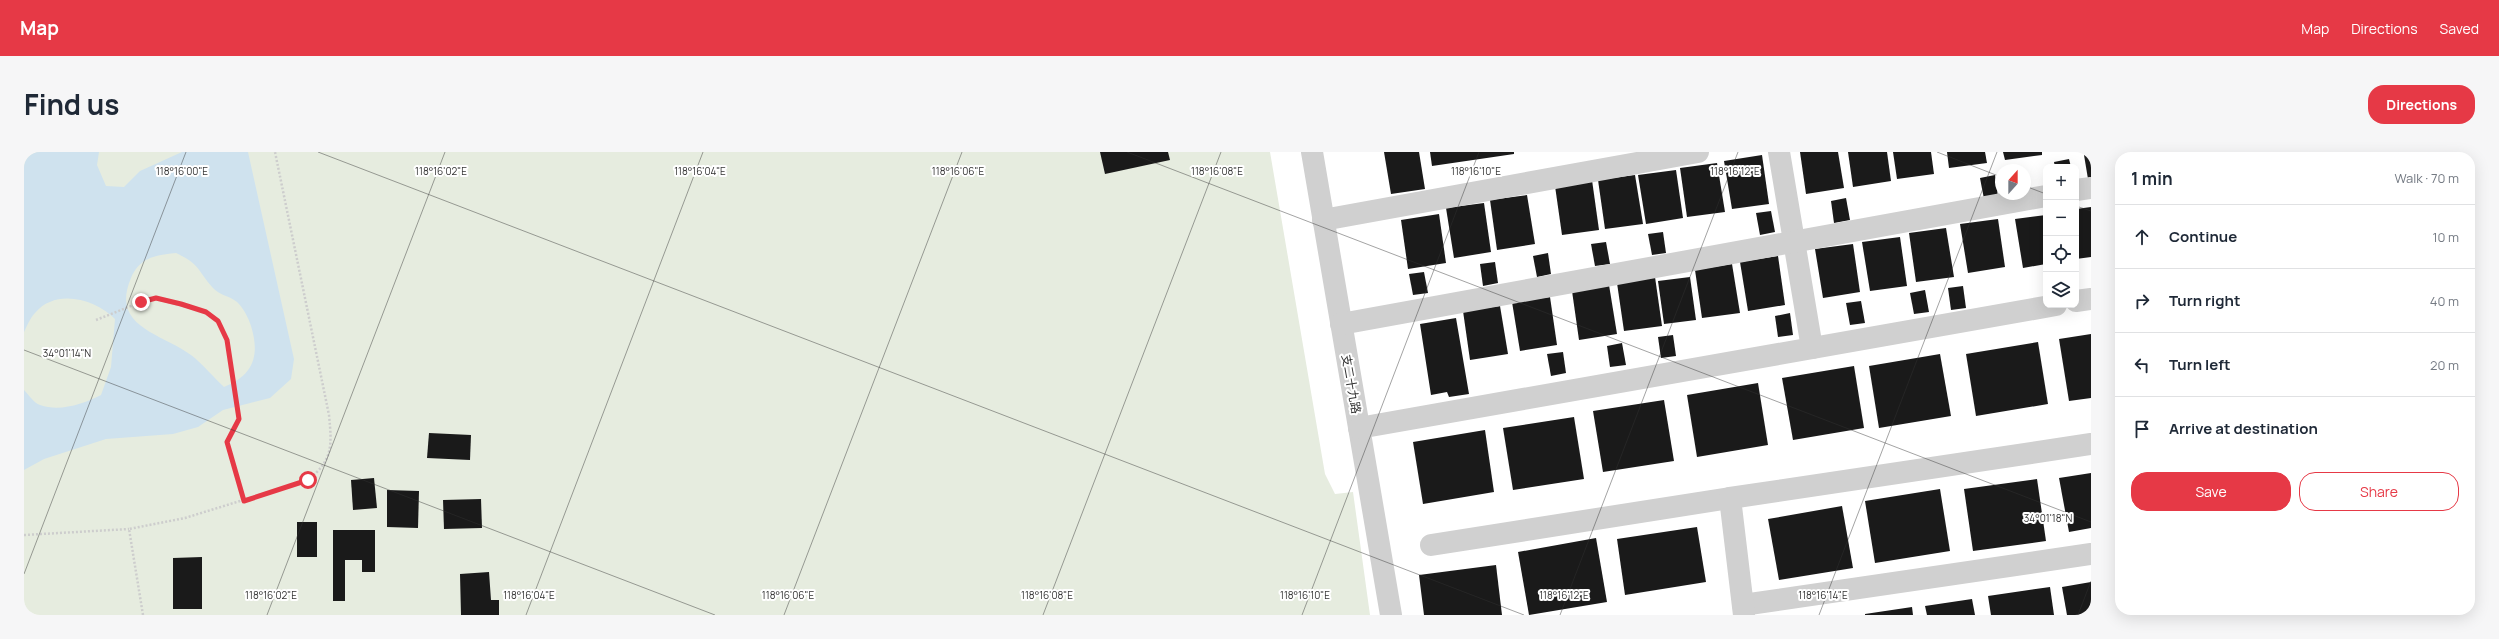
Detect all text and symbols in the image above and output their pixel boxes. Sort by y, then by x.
text: Map [20,15,59,41]
text: Map [2301,19,2329,38]
text: Directions [2351,19,2418,38]
text: Saved [2440,19,2479,38]
text: Find us [24,85,119,123]
button: Directions [2368,85,2475,124]
text: 118°16'00"E [156,164,208,178]
text: 118°16'02"E [415,164,467,178]
text: 118°16'04"E [674,164,726,178]
text: 118°16'06"E [932,164,984,178]
text: 118°16'08"E [1191,164,1243,178]
text: 118°16'10"E [1451,164,1501,178]
text: 118°16'12"E [1710,164,1760,178]
north arrow [1995,164,2031,200]
map controls [2043,164,2079,308]
button: + [2043,164,2079,200]
text: 1 min [2131,167,2173,190]
text: Walk · 70 m [2394,169,2459,187]
button: − [2043,200,2079,236]
icon: ahead [2131,226,2153,248]
text: Continue [2169,226,2237,247]
text: 10 m [2432,228,2459,246]
button: locate [2043,236,2079,272]
button: layers [2043,272,2079,308]
icon: right [2131,290,2153,312]
text: Turn right [2169,290,2240,311]
text: 40 m [2430,292,2459,310]
route end [132,293,150,311]
text: 34°01'14"N [43,346,91,360]
street label: 支二十九路 [1338,353,1365,415]
icon: left [2131,354,2153,376]
text: Turn left [2169,354,2231,375]
text: 20 m [2430,356,2459,374]
icon: arrive [2131,418,2153,440]
text: Arrive at destination [2169,418,2318,439]
route start [299,471,317,489]
button: Save [2131,472,2291,511]
button: Share [2299,472,2459,511]
text: 34°01'18"N [2024,511,2072,525]
text: 118°16'02"E [245,588,297,602]
text: 118°16'04"E [503,588,555,602]
text: 118°16'06"E [762,588,814,602]
text: 118°16'08"E [1021,588,1073,602]
text: 118°16'10"E [1280,588,1330,602]
text: 118°16'12"E [1539,588,1589,602]
text: 118°16'14"E [1798,588,1848,602]

